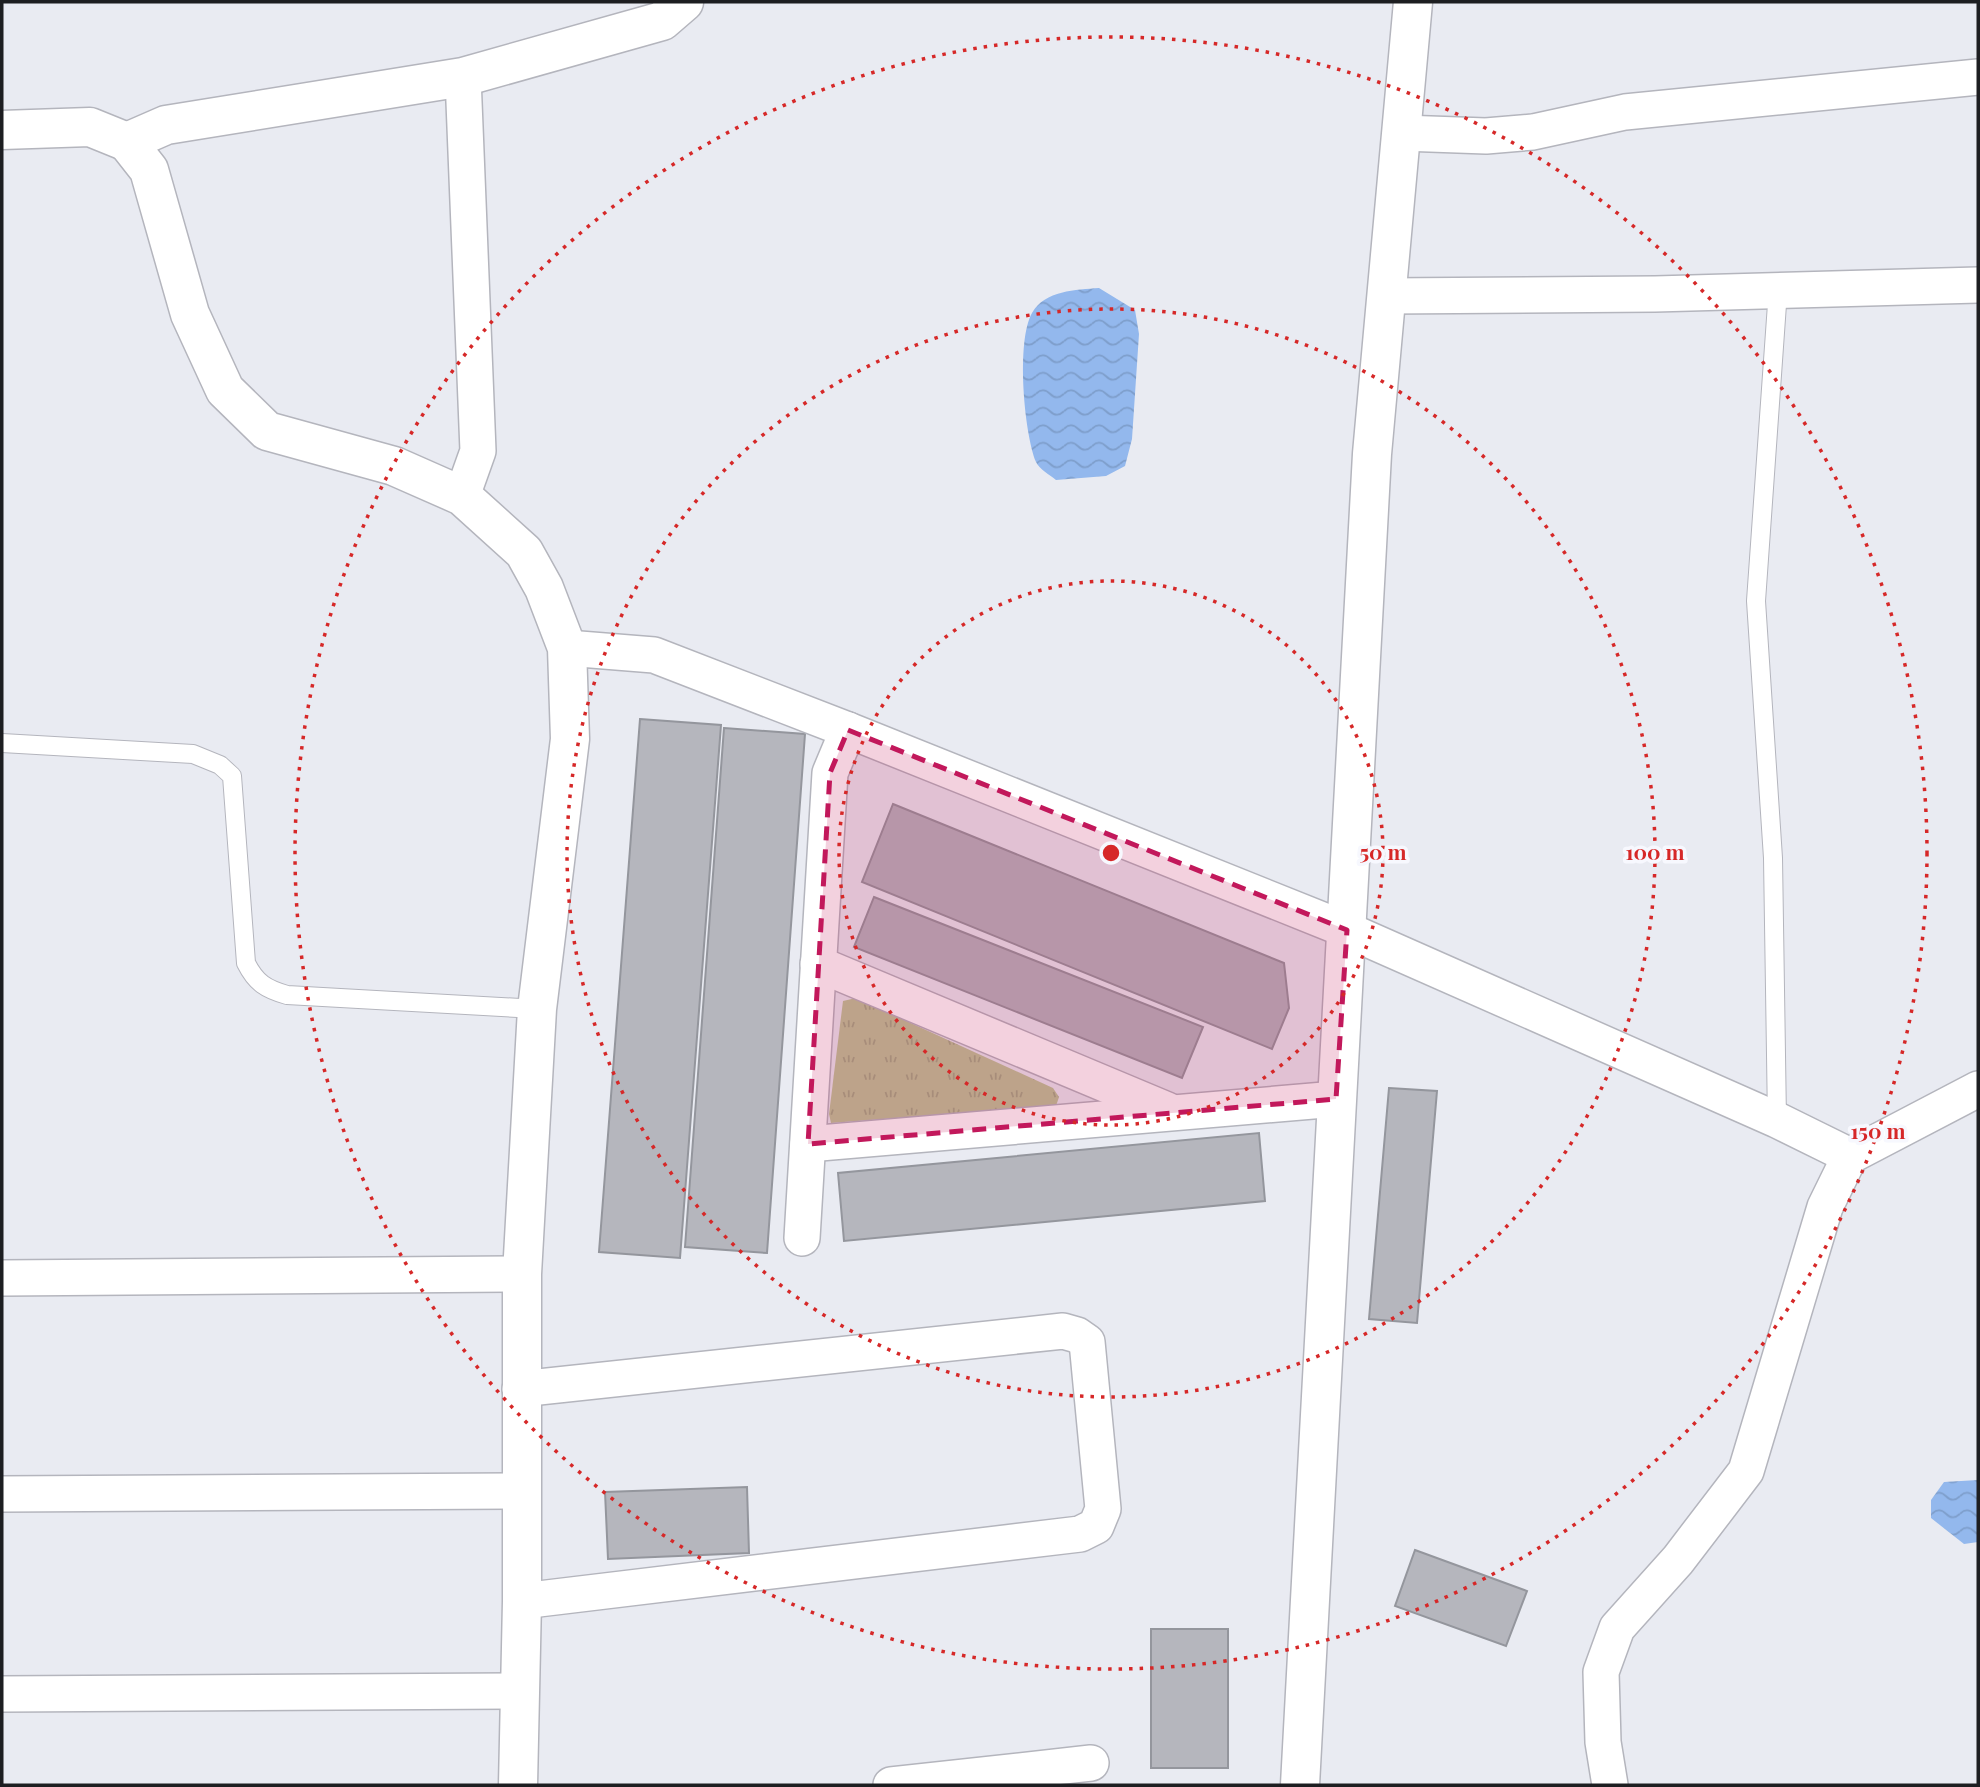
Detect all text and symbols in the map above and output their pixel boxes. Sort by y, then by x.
text: 50 m [1359,837,1407,865]
text: 100 m [1625,837,1685,865]
centre of rings [1099,841,1123,865]
text: 150 m [1851,1116,1905,1144]

